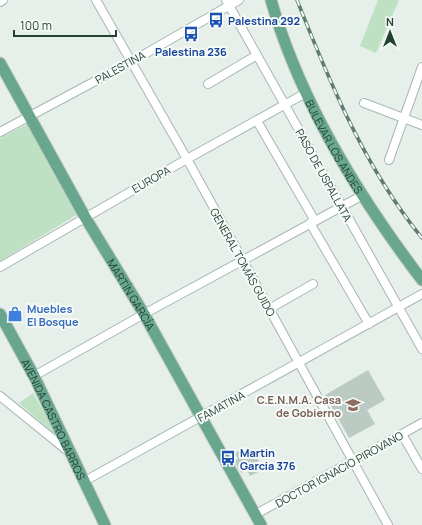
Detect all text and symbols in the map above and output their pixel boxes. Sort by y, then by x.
bus stop icon: Palestina 292 [207,11,225,29]
scale bar [14,12,116,38]
north arrow [370,12,410,52]
place label: Palestina 292 [228,13,300,28]
text: N [386,14,394,29]
text: 100 m [20,17,52,34]
bus stop icon: Palestina 236 [182,25,200,43]
place label: Palestina 236 [155,44,227,59]
street label: PALESTINA [92,47,148,87]
street label: BULEVAR LOS ANDES [302,97,367,196]
street label: PASO DE USPALLATA [292,126,356,224]
street label: EUROPA [129,162,173,196]
street label: GENERAL TOMÁS GUIDO [207,205,279,319]
street label: MARTÍN GARCÍA [104,256,159,333]
place label: Muebles El Bosque [27,301,79,329]
shop icon: Muebles El Bosque [6,305,24,323]
street label: AVENIDA CASTRO BARROS [18,356,90,482]
street label: FAMATINA [195,387,247,425]
place label: C.E.N.M.A. Casa de Gobierno [257,392,341,420]
school or university icon: C.E.N.M.A. Casa de Gobierno [344,396,362,414]
street label: DOCTOR IGNACIO PIROVANO [272,427,406,511]
place label: Martin Garcia 376 [240,445,296,473]
bus stop icon: Martin Garcia 376 [219,449,237,467]

